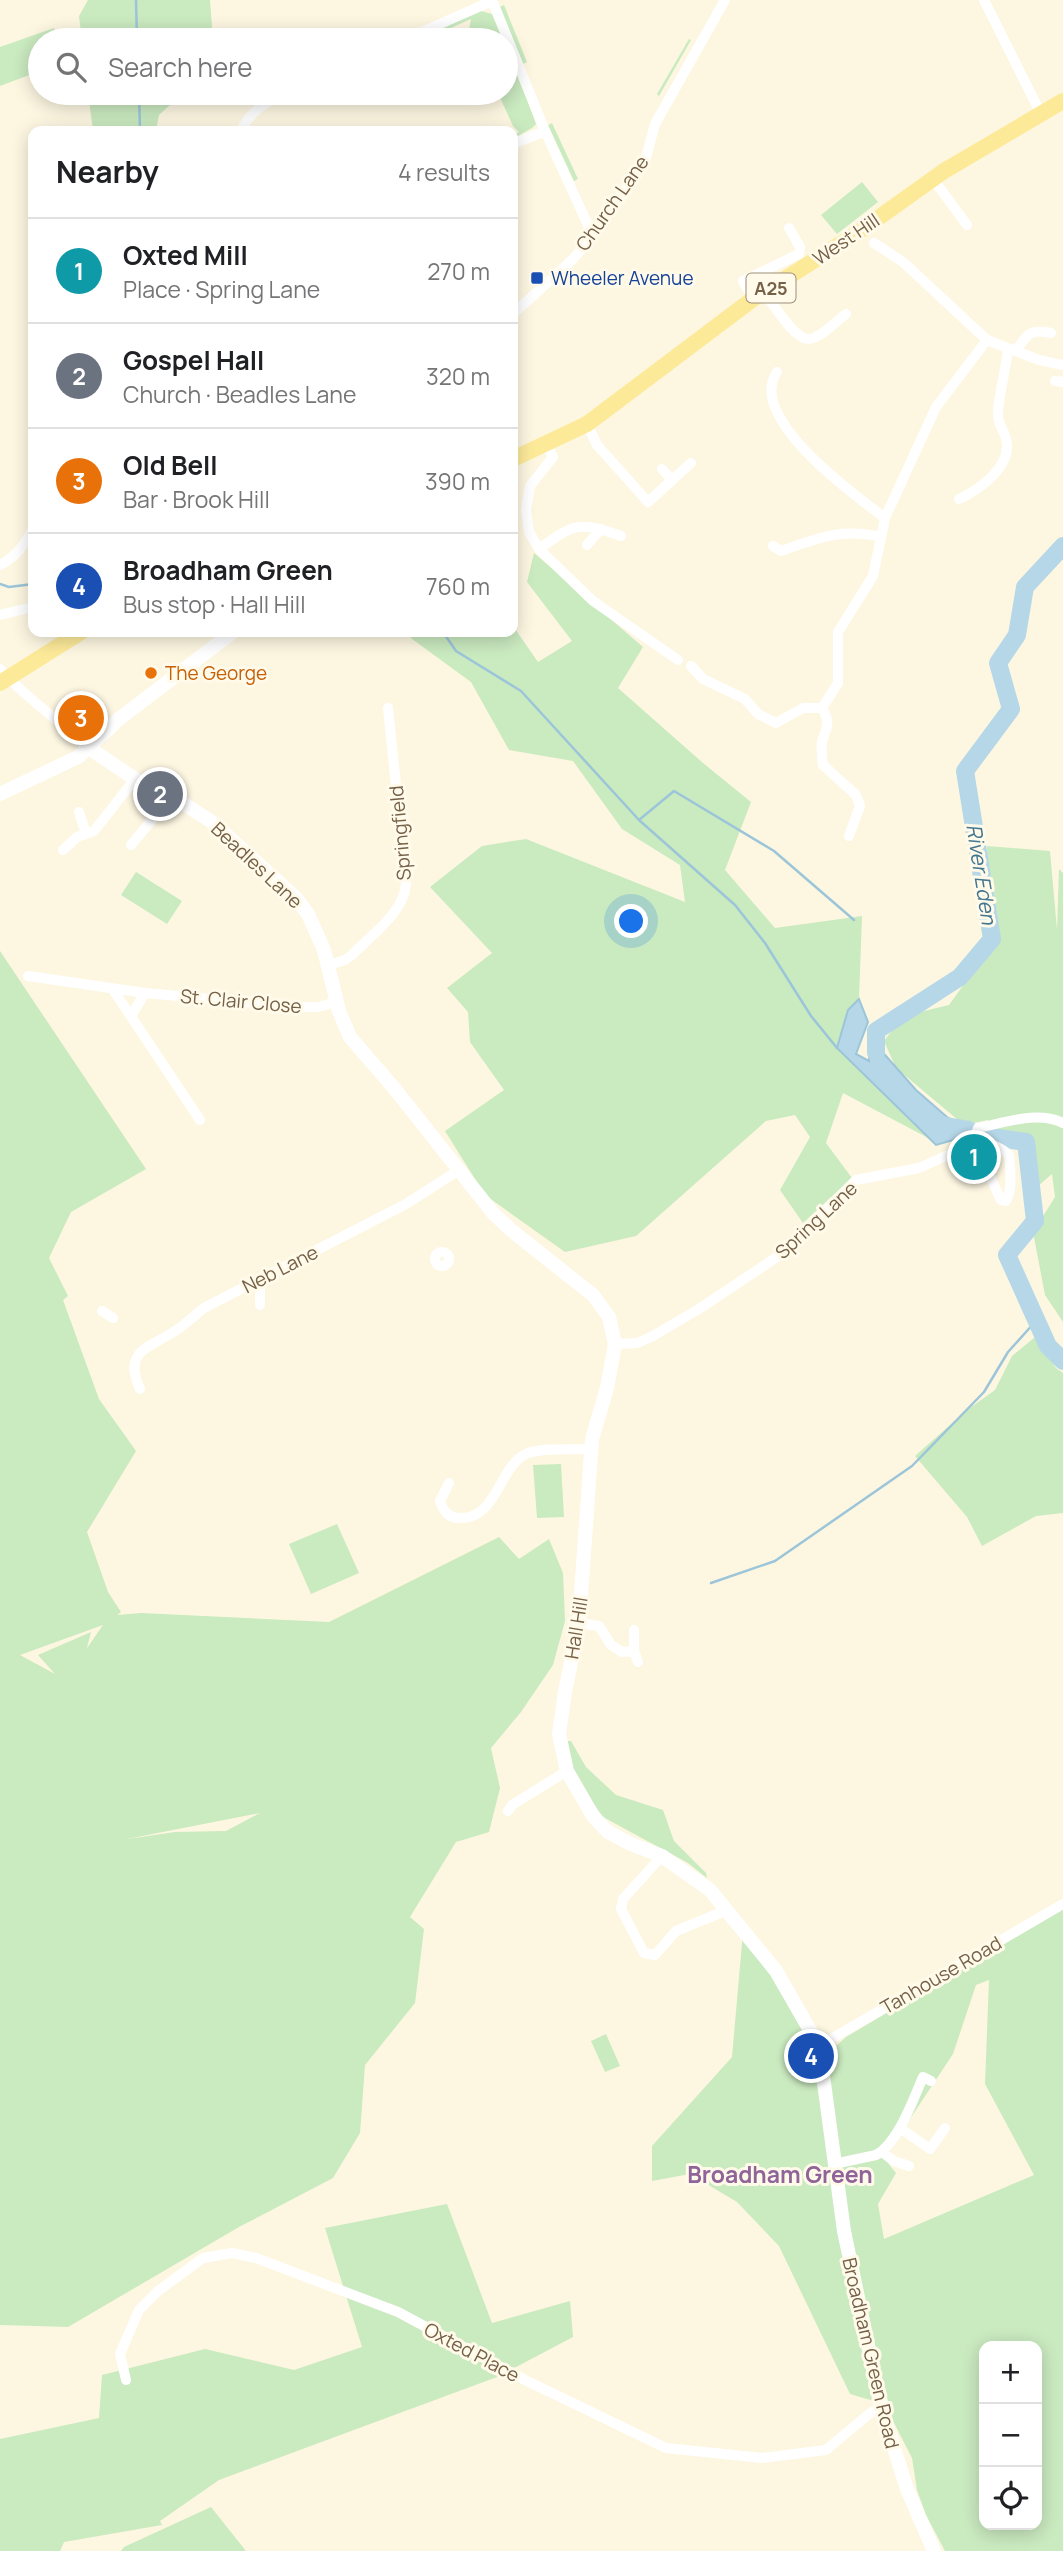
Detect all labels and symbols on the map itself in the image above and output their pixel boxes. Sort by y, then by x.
street label: Church Lane [570,150,654,256]
street label: West Hill [807,207,885,271]
place label: Wheeler Avenue [551,265,694,291]
marker: Wheeler Avenue [529,270,545,286]
road number: A25 [746,274,796,302]
place label: The George [165,660,267,686]
marker: The George [143,665,159,681]
pin: 3 [58,692,104,744]
pin: 2 [137,768,183,820]
street label: Springfield [383,785,417,881]
street label: Beadles Lane [206,816,308,914]
water label: River Eden [960,822,1004,928]
your location [614,904,648,938]
street label: St. Clair Close [179,983,303,1019]
pin: 1 [951,1131,997,1183]
street label: Spring Lane [769,1175,863,1265]
street label: Neb Lane [238,1239,322,1299]
street label: Hall Hill [558,1595,594,1661]
street label: Tanhouse Road [876,1930,1006,2020]
pin: 4 [788,2030,834,2082]
district label: Broadham Green [687,2158,873,2190]
street label: Broadham Green Road [836,2255,906,2451]
street label: Oxted Place [420,2316,524,2388]

